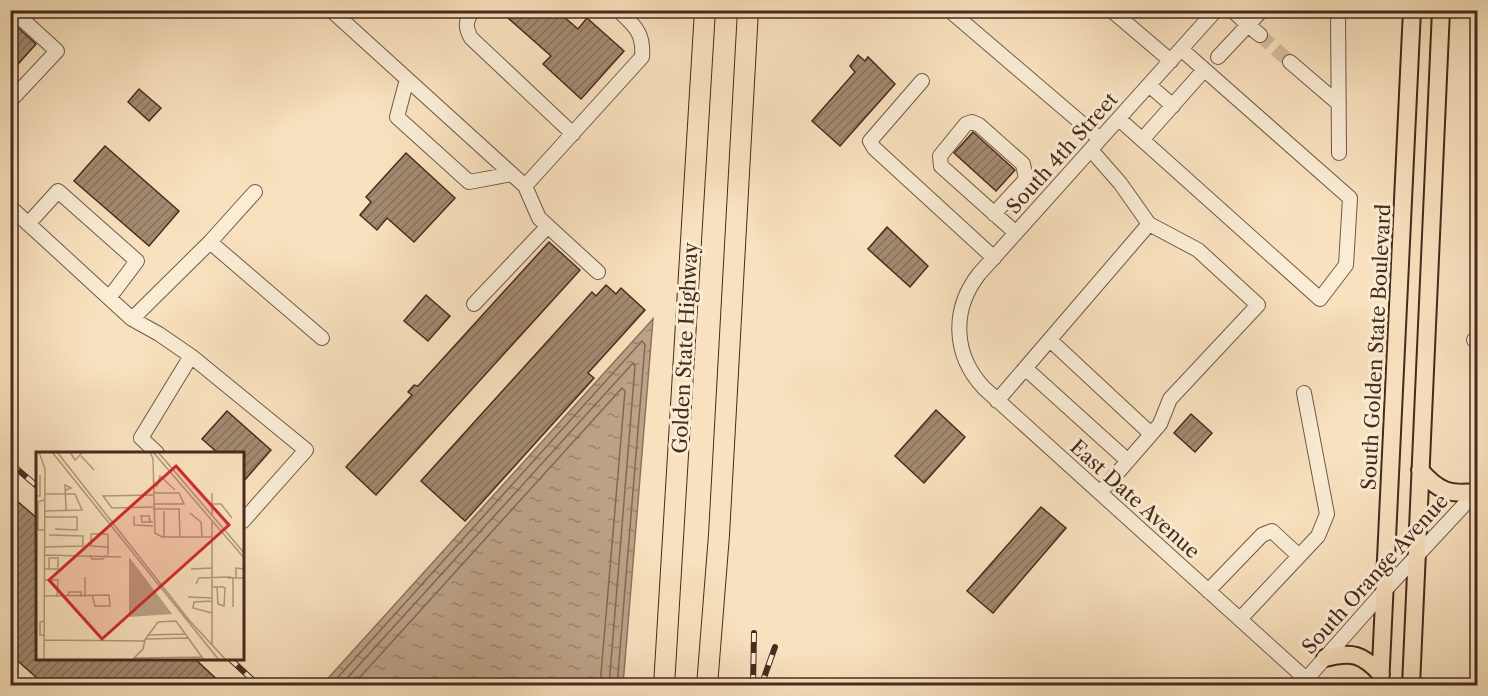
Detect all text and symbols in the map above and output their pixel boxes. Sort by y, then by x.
street label: South 4th Street [1001,88,1123,218]
street label: South Golden State Boulevard [1357,203,1395,491]
street label: Golden State Highway [667,241,703,454]
street label: East Date Avenue [1065,435,1205,563]
inset map [36,452,244,660]
street label: South Orange Avenue [1297,489,1453,659]

